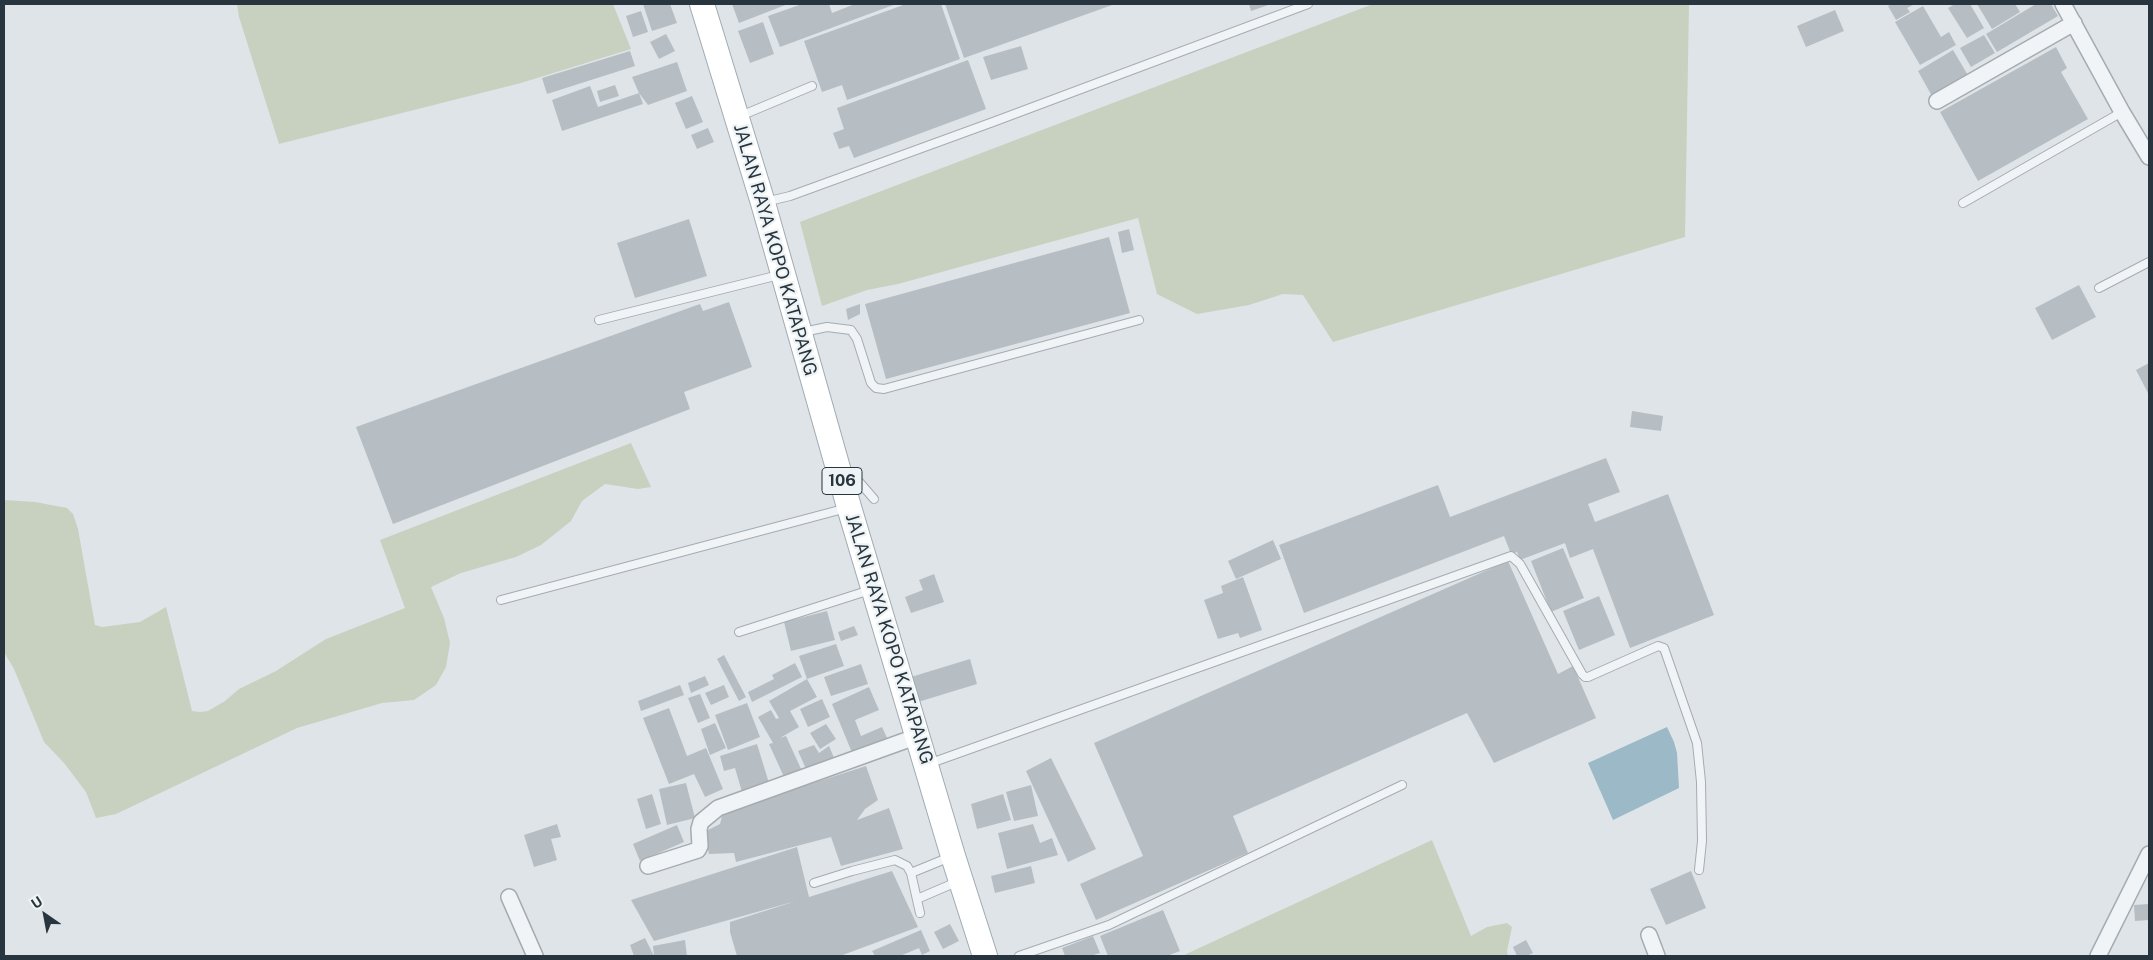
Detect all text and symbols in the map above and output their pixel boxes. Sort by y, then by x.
street label: JALAN RAYA KOPO KATAPANG [729,122,821,378]
road number: 106 [822,468,862,494]
street label: JALAN RAYA KOPO KATAPANG [841,511,937,767]
north arrow [20,890,70,940]
text: U [28,893,45,912]

